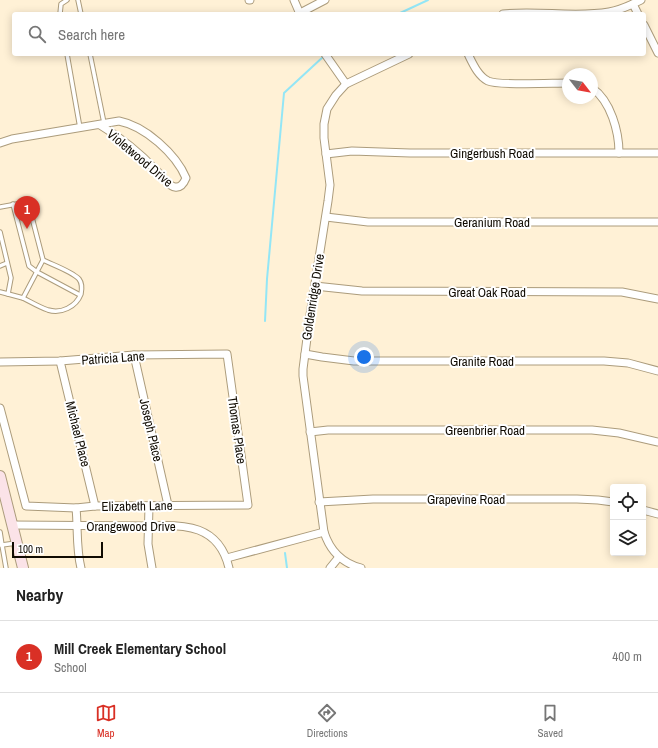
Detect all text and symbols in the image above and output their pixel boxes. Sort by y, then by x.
search box [12,12,646,56]
icon: search [26,23,48,45]
text: Search here [58,24,125,45]
north arrow [562,68,598,104]
street label: Violetwood Drive [104,125,177,191]
street label: Gingerbush Road [450,145,534,162]
pin: 1 [14,196,40,229]
street label: Geranium Road [454,214,530,231]
street label: Goldenridge Drive [298,253,328,341]
street label: Great Oak Road [448,284,526,301]
street label: Patricia Lane [81,347,145,369]
your location [354,347,374,367]
street label: Granite Road [450,353,514,370]
street label: Thomas Place [224,395,250,465]
street label: Joseph Place [136,397,166,463]
street label: Michael Place [62,399,94,469]
street label: Greenbrier Road [445,422,525,439]
map controls [610,484,646,556]
button: locate [610,484,646,520]
street label: Grapevine Road [427,491,505,508]
street label: Elizabeth Lane [101,497,173,515]
street label: Orangewood Drive [86,518,176,535]
button: layers [610,520,646,556]
scale bar [12,540,103,559]
text: 100 m [18,542,43,556]
text: Nearby [16,583,63,606]
text: Mill Creek Elementary School [54,638,226,659]
text: 1 [26,648,32,665]
text: 400 m [612,648,642,665]
text: School [54,659,87,676]
tab: Map [95,702,117,740]
tab: Directions [307,702,348,740]
tab: Saved [538,702,563,740]

